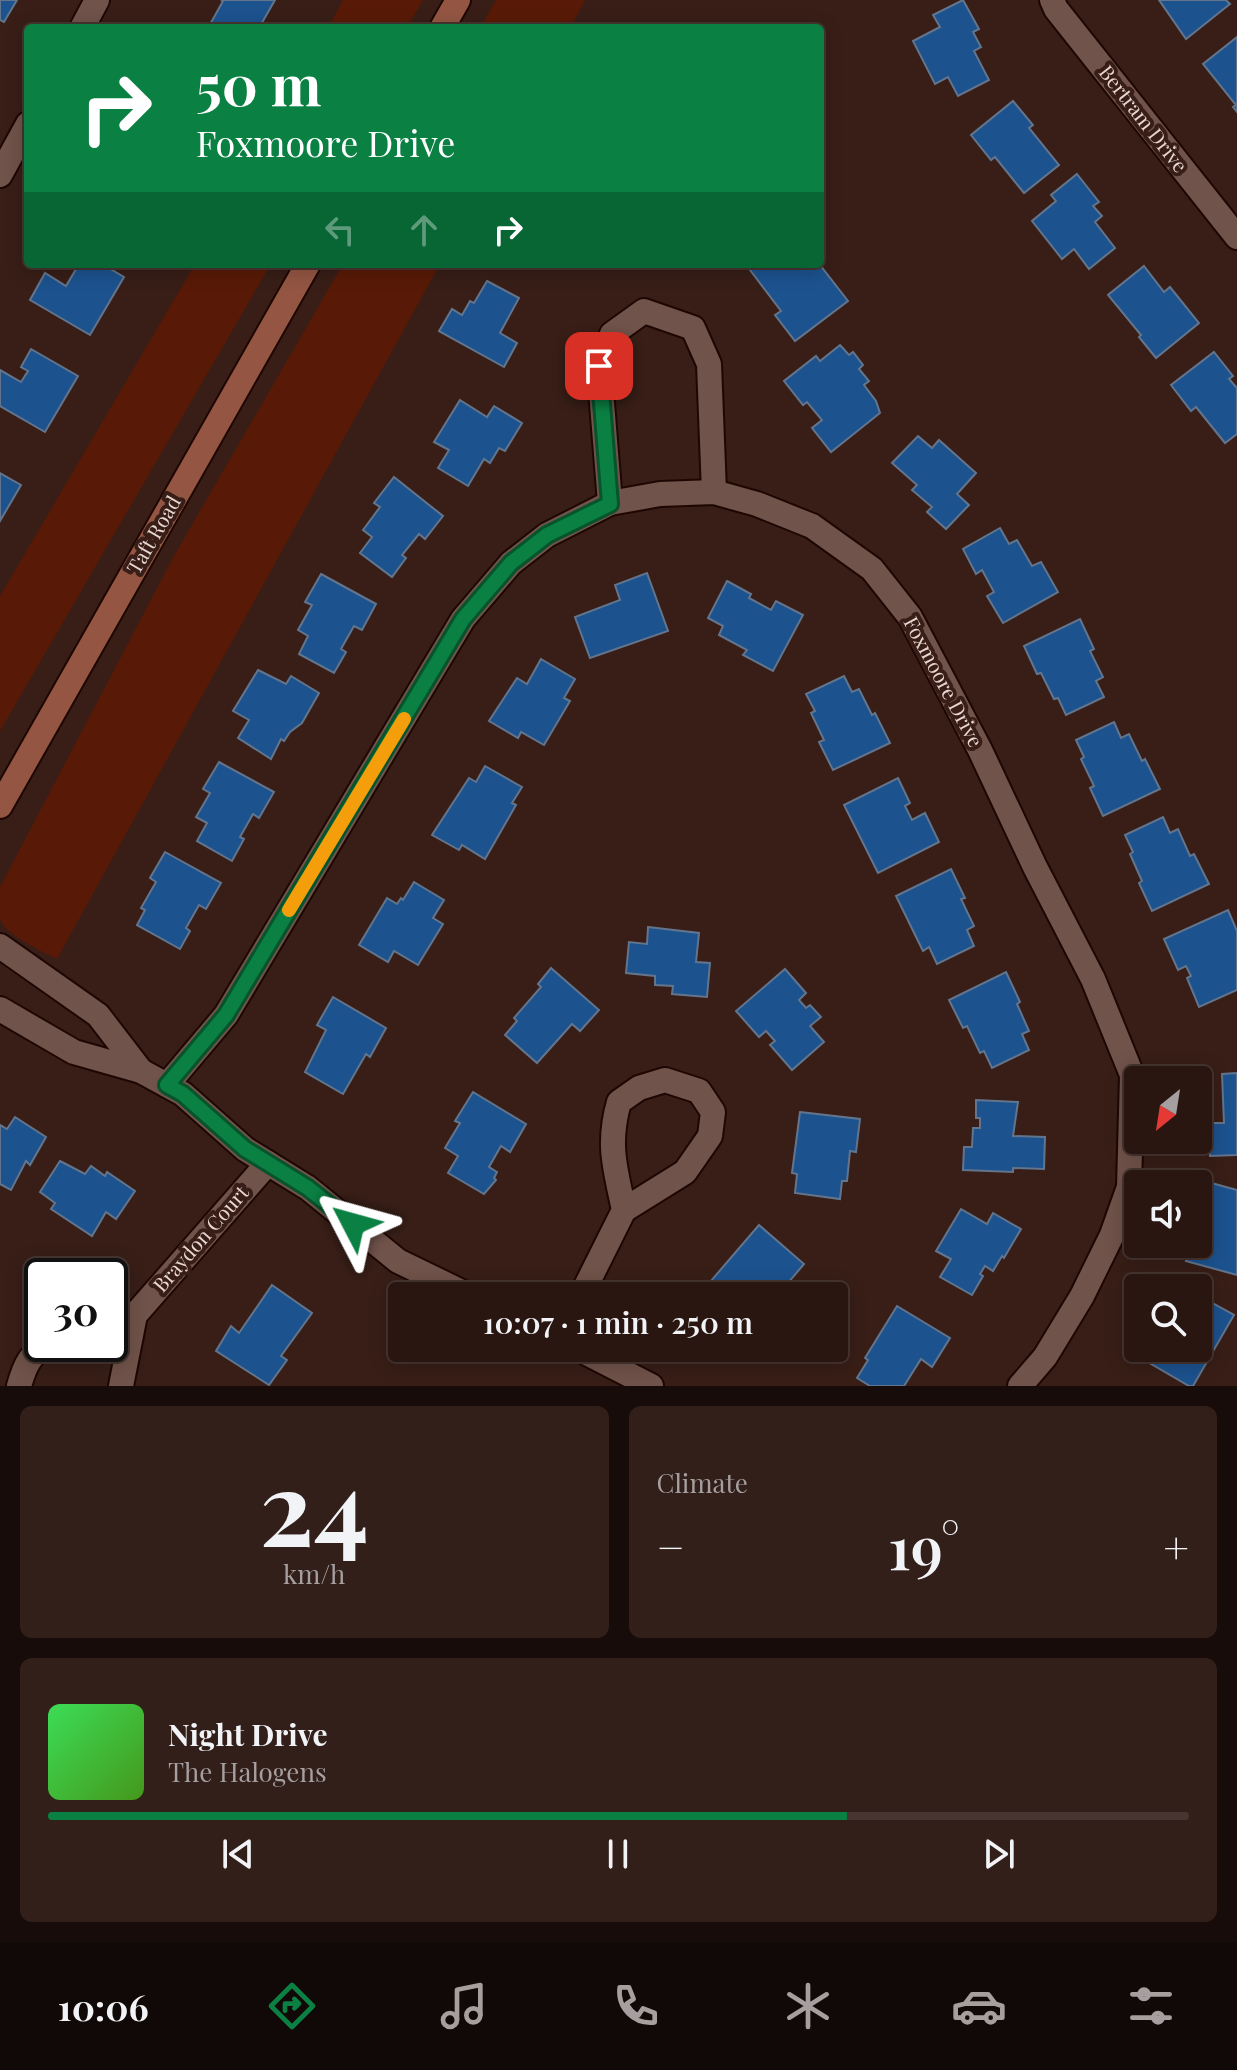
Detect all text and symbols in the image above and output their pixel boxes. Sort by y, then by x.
text: 50 m [196,46,322,121]
icon: right [64,56,168,160]
street label: Bertram Drive [1094,59,1195,177]
text: Foxmoore Drive [196,118,455,166]
icon: left [318,208,362,252]
icon: ahead [402,208,446,252]
icon: right [486,208,530,252]
pin [565,332,633,400]
icon: arrive [577,344,621,388]
street label: Taft Road [120,490,186,578]
street label: Foxmoore Drive [899,611,990,751]
north arrow [1124,1066,1212,1154]
map controls [1124,1066,1212,1362]
button: sound [1124,1170,1212,1258]
street label: Braydon Court [146,1178,254,1297]
position arrow [311,1182,395,1266]
speed limit sign: 30 [24,1258,128,1362]
button: search [1124,1274,1212,1362]
text: 10:07 · 1 min · 250 m [483,1302,753,1342]
text: 24 [260,1434,369,1573]
text: Climate [657,1465,748,1500]
text: 19° [888,1505,960,1585]
text: − [657,1516,685,1575]
text: + [1163,1516,1189,1575]
text: km/h [283,1556,345,1591]
text: Night Drive [168,1714,328,1754]
text: The Halogens [168,1754,327,1789]
icon: previous [216,1832,260,1876]
icon: pause [596,1832,640,1876]
icon: next [977,1832,1021,1876]
icon: directions [264,1978,320,2034]
icon: music [436,1978,492,2034]
icon: phone [608,1978,664,2034]
icon: climate [780,1978,836,2034]
icon: car [951,1978,1007,2034]
icon: filters [1123,1978,1179,2034]
text: 10:06 [58,1982,149,2030]

